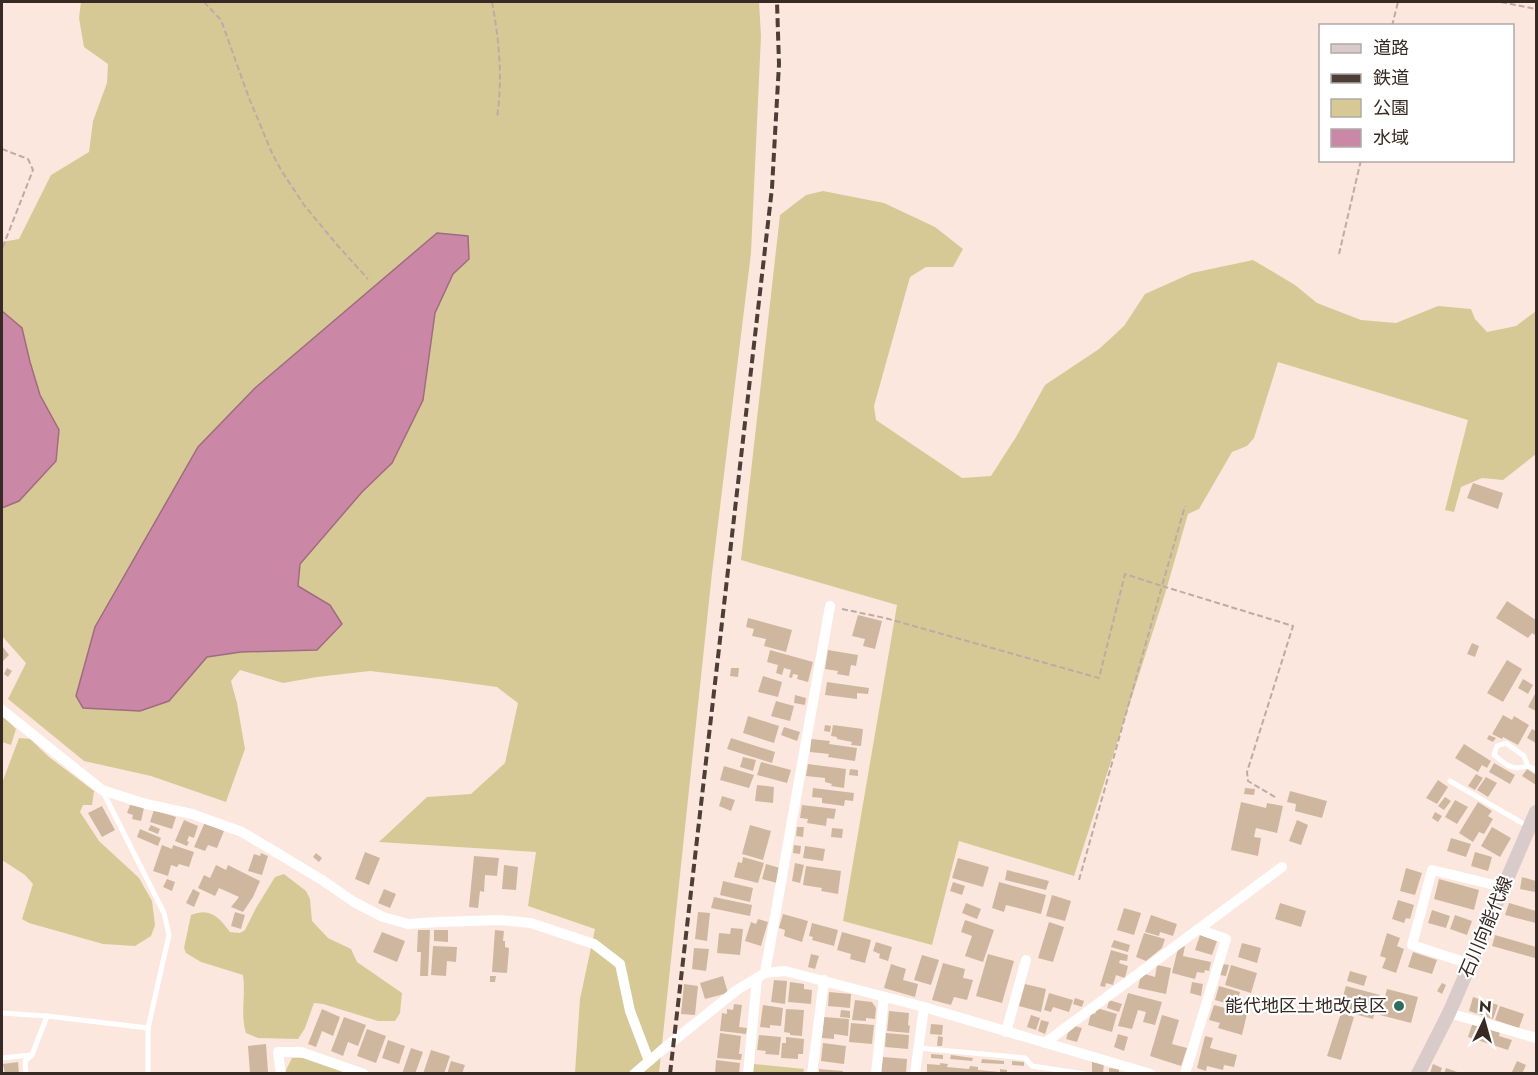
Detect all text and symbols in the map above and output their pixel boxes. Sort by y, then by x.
legend [1319,24,1514,162]
text: 道路 [1373,35,1409,61]
text: 鉄道 [1373,65,1409,91]
text: 公園 [1373,95,1409,121]
text: 水域 [1373,125,1409,151]
street label: 石川向能代線 [1453,872,1519,982]
north arrow [1454,991,1514,1051]
place label: 能代地区土地改良区 [1225,993,1387,1019]
text: N [1478,995,1493,1019]
marker: 能代地区土地改良区 [1392,999,1406,1013]

